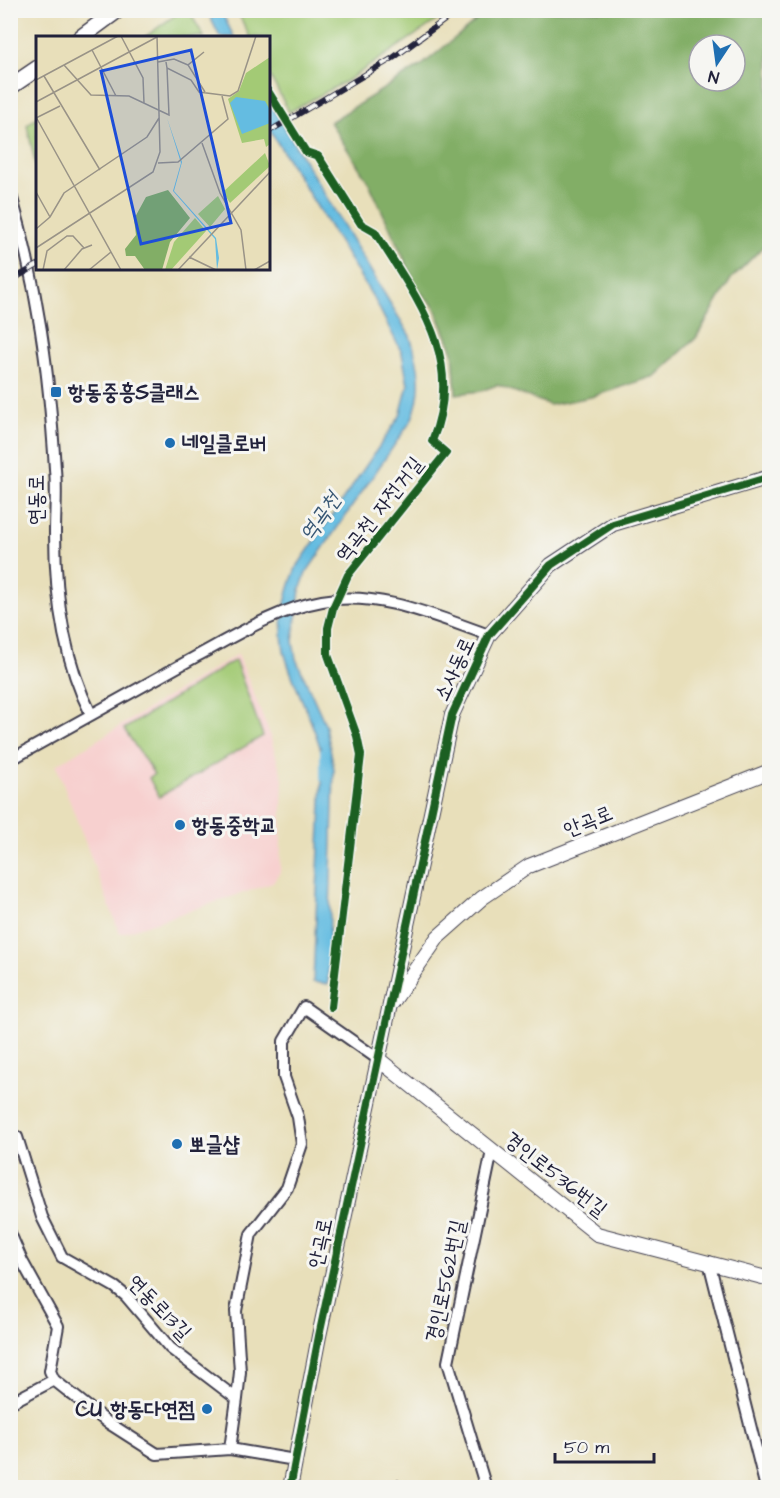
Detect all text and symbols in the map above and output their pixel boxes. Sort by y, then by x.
north arrow [687,33,747,93]
inset map [36,36,270,270]
text: N [706,65,721,88]
place label: 항동중흥S클래스 [67,378,200,407]
marker: 항동중흥S클래스 [49,385,63,399]
place label: 네일클로버 [182,429,267,458]
marker: 네일클로버 [163,436,177,450]
street label: 역곡천 자전거길 [329,450,430,568]
street label: 연동로 [22,475,51,525]
water label: 역곡천 [292,484,349,548]
street label: 소사동로 [427,632,482,706]
street label: 안곡로 [559,799,617,844]
place label: 항동중학교 [191,811,277,840]
marker: 항동중학교 [173,818,187,832]
street label: 경인로536번길 [498,1125,613,1224]
place label: 뽀글샵 [189,1130,240,1159]
marker: 뽀글샵 [170,1137,184,1151]
street label: 안곡로 [301,1215,340,1271]
street label: 경인로562번길 [418,1217,473,1345]
street label: 연동로13길 [121,1268,198,1347]
place label: CU 항동다연점 [75,1395,195,1424]
marker: CU 항동다연점 [200,1402,214,1416]
scale bar [555,1426,654,1464]
text: 50 m [564,1435,609,1460]

